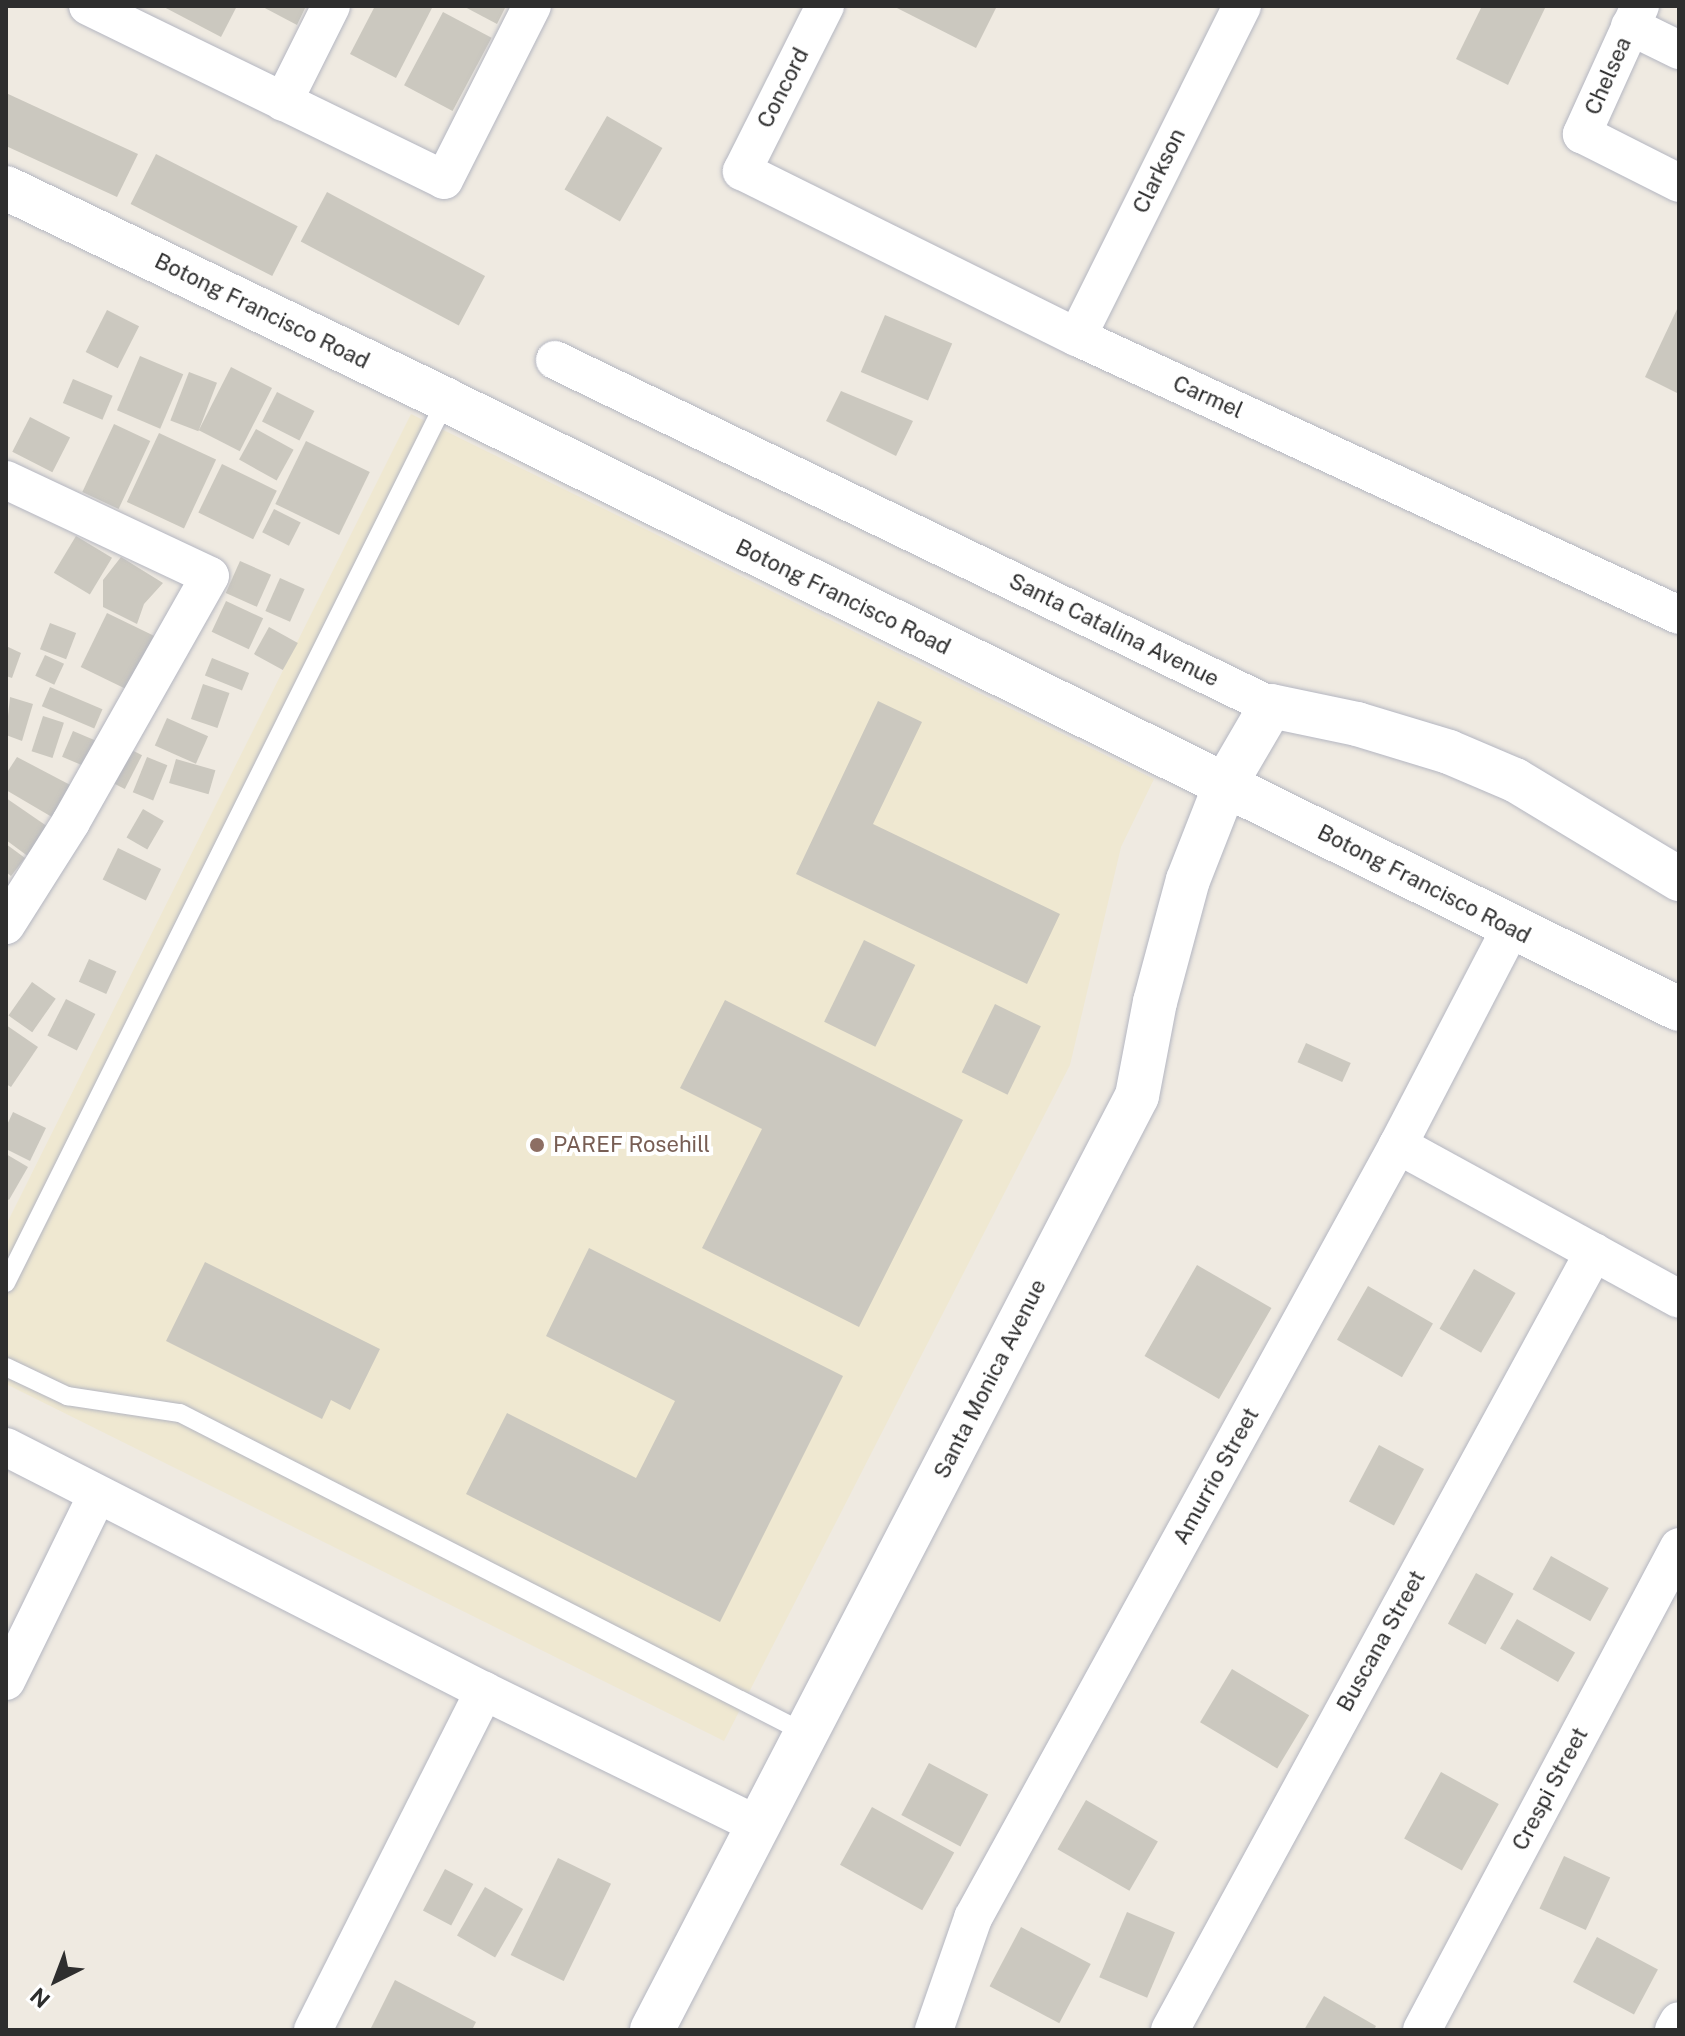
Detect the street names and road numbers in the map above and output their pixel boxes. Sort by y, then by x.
street label: Chelsea [1579,33,1637,119]
street label: Concord [752,44,814,132]
street label: Clarkson [1127,124,1191,218]
street label: Botong Francisco Road [150,248,374,374]
street label: Carmel [1169,370,1247,424]
street label: Botong Francisco Road [731,534,955,660]
street label: Santa Catalina Avenue [1005,568,1223,692]
street label: Botong Francisco Road [1313,819,1535,949]
street label: Santa Monica Avenue [928,1275,1052,1483]
street label: Amurrio Street [1168,1403,1264,1549]
street label: Buscana Street [1331,1566,1431,1716]
street label: Crespi Street [1507,1723,1593,1855]

